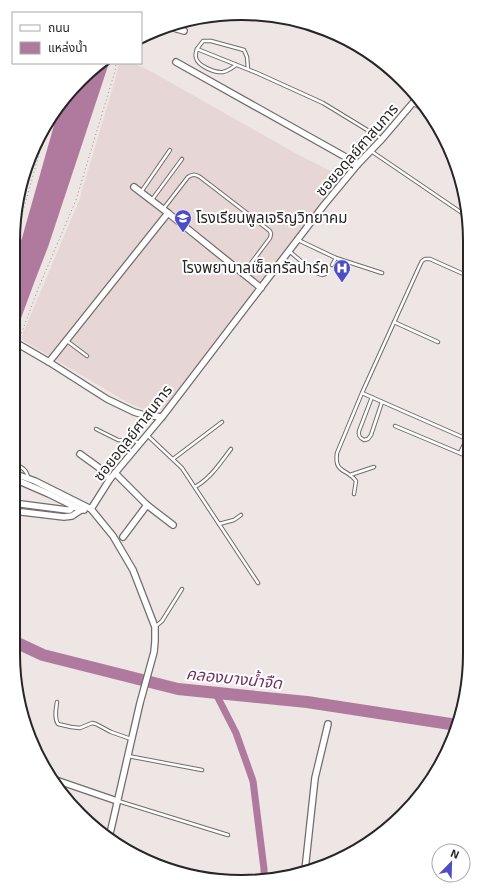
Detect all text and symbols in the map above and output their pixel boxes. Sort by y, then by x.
legend [12,12,142,64]
text: ถนน [48,20,70,34]
text: แหล่งน้ำ [48,39,87,54]
street label: ซอยอดุลย์ศาสนการ [311,99,402,200]
school or university icon: โรงเรียนพูลเจริญวิทยาคม [173,208,193,233]
place label: โรงเรียนพูลเจริญวิทยาคม [196,208,347,227]
place label: โรงพยาบาลเซ็ลทรัลปาร์ค [182,258,329,276]
hospital icon: โรงพยาบาลเซ็ลทรัลปาร์ค [332,258,352,283]
street label: ซอยอดุลย์ศาสนการ [89,381,176,485]
water label: คลองบางน้ำจืด [185,662,284,692]
north arrow [431,843,471,883]
text: N [449,846,461,861]

